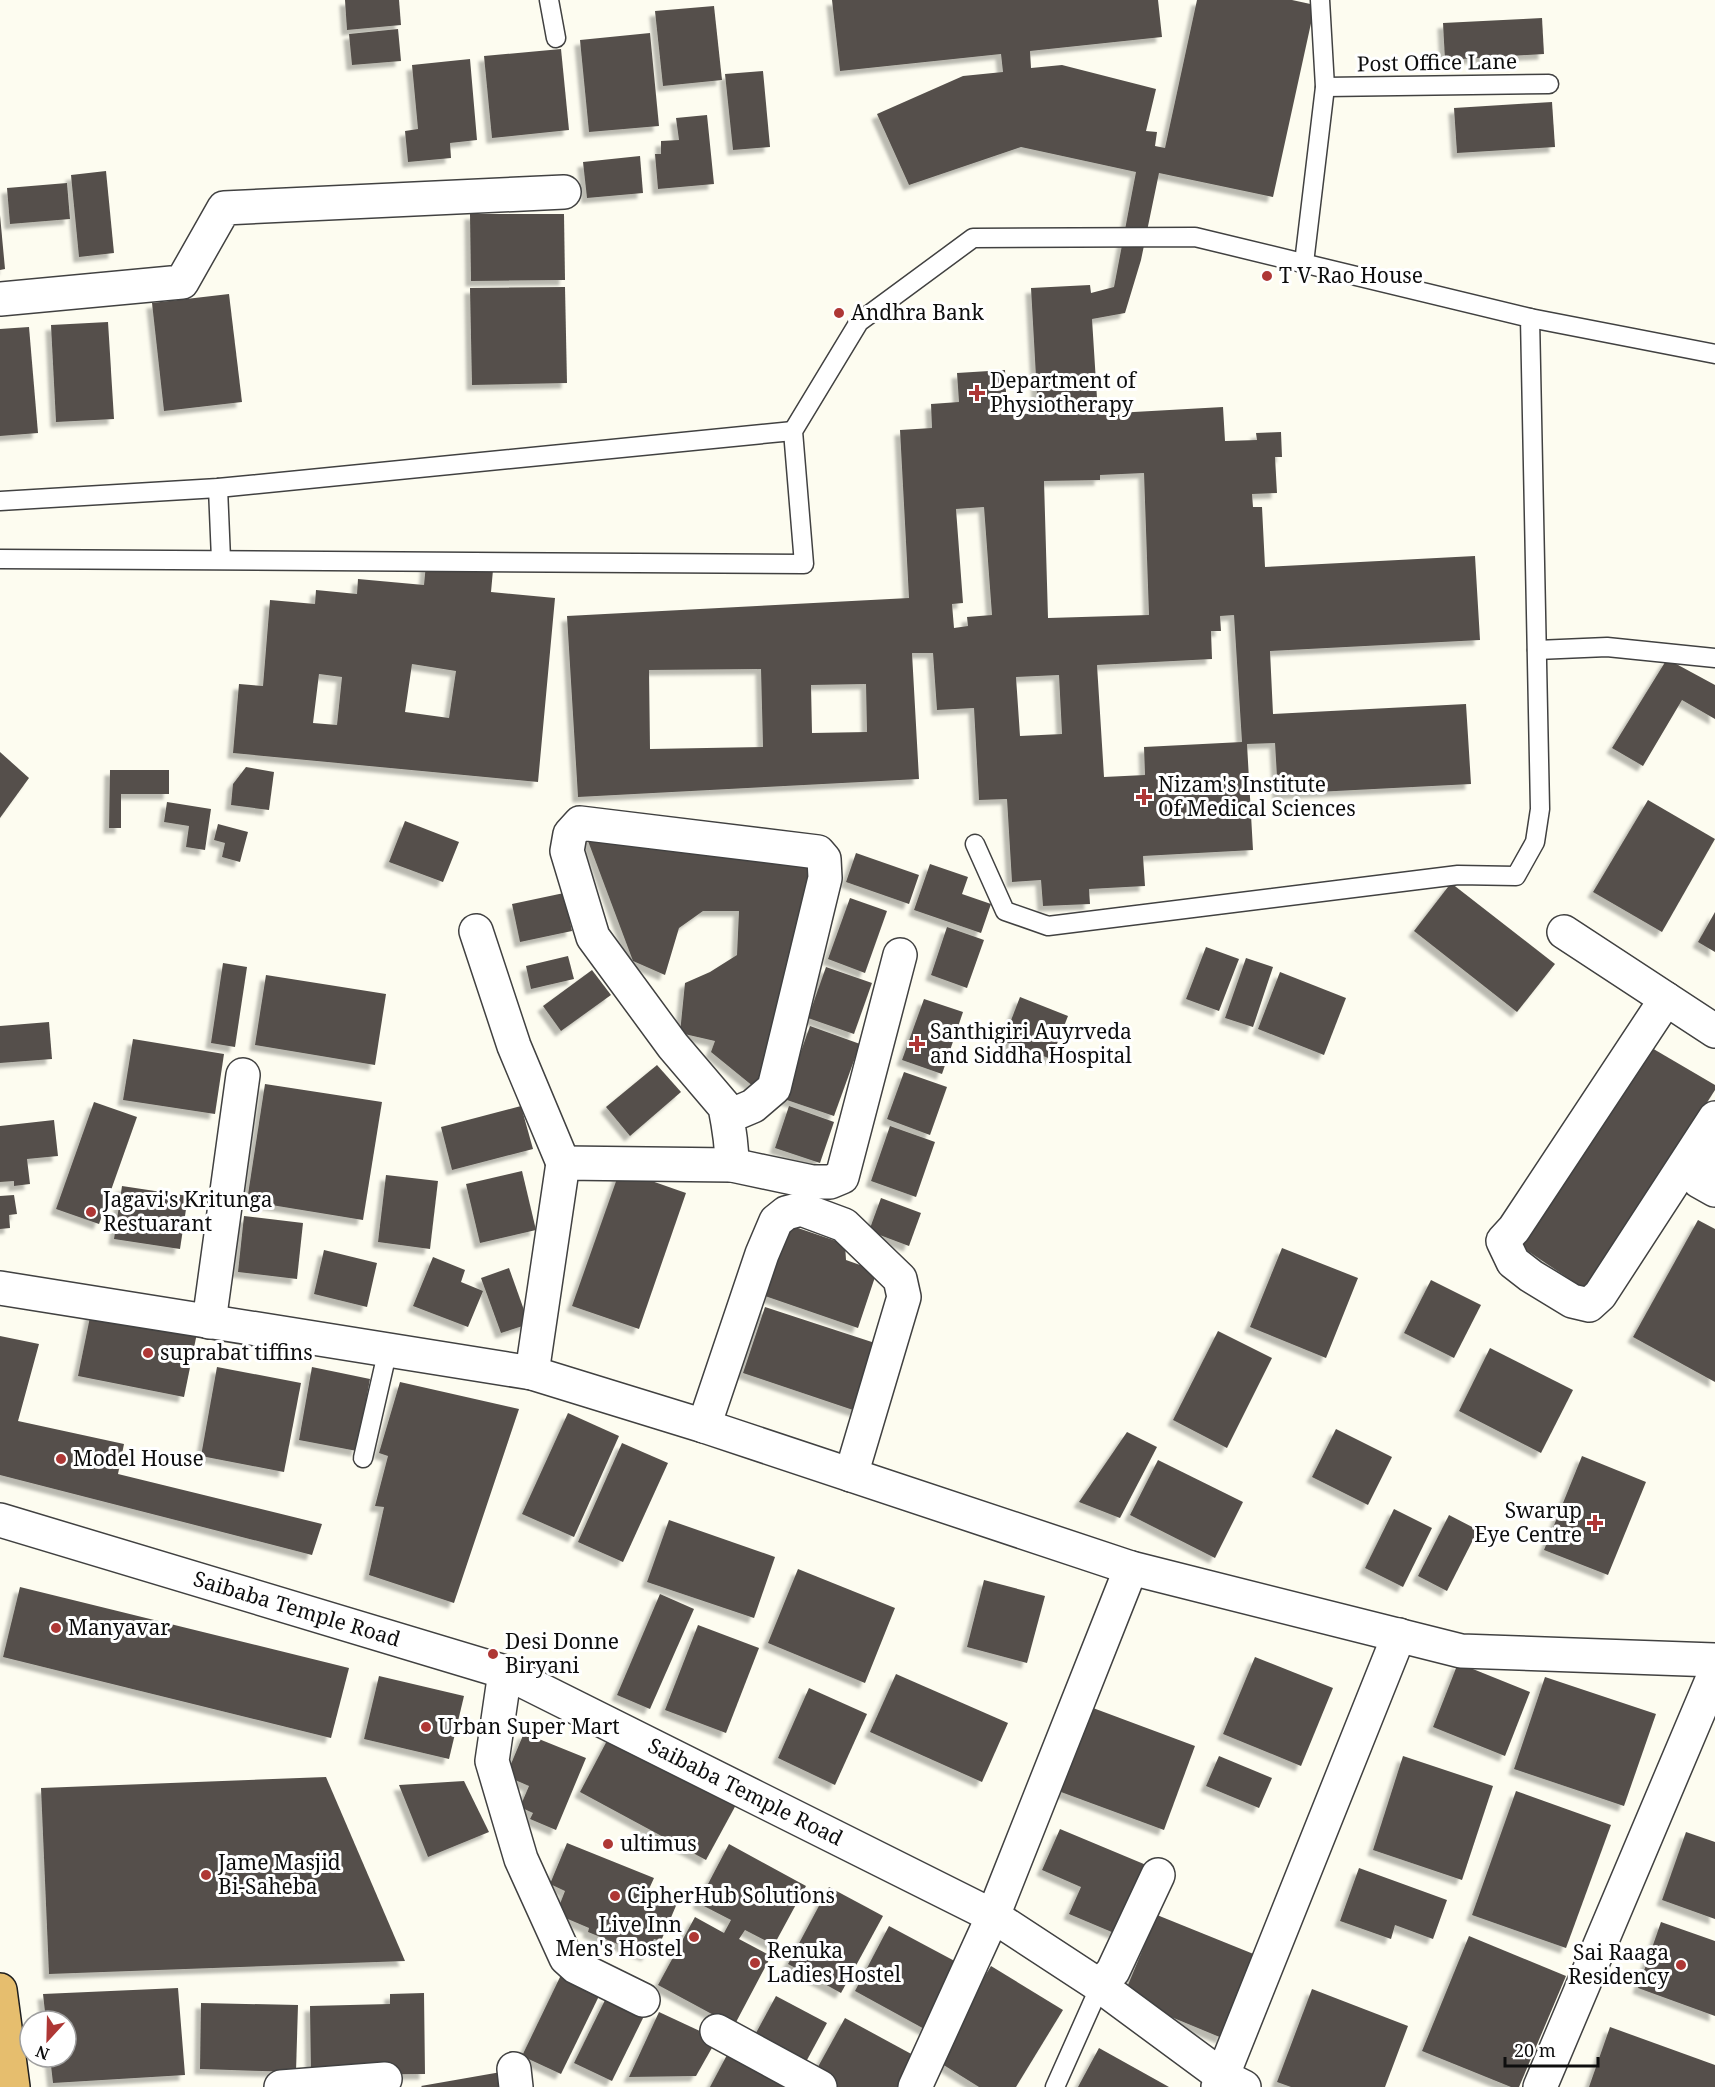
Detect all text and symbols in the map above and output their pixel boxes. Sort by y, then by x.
street label: Post Office Lane [1357,47,1517,77]
place label: T V Rao House [1279,261,1423,289]
marker: T V Rao House [1260,269,1274,283]
place label: Andhra Bank [851,298,984,326]
marker: Andhra Bank [832,306,846,320]
place label: Department of Physiotherapy [990,366,1138,418]
marker: Department of Physiotherapy [968,384,986,402]
place label: Nizam's Institute Of Medical Sciences [1158,770,1356,822]
marker: Nizam's Institute Of Medical Sciences [1135,788,1153,806]
place label: Santhigiri Auyrveda and Siddha Hospital [930,1017,1132,1069]
marker: Santhigiri Auyrveda and Siddha Hospital [908,1035,926,1053]
place label: Jagavi's Kritunga Restuarant [102,1185,273,1237]
marker: Jagavi's Kritunga Restuarant [84,1205,98,1219]
place label: suprabat tiffins [160,1338,313,1366]
marker: suprabat tiffins [141,1346,155,1360]
place label: Model House [73,1444,204,1472]
marker: Model House [54,1452,68,1466]
place label: Swarup Eye Centre [1474,1496,1582,1548]
marker: Swarup Eye Centre [1586,1514,1604,1532]
street label: Saibaba Temple Road [190,1564,404,1653]
place label: Manyavar [68,1613,170,1641]
marker: Manyavar [49,1621,63,1635]
place label: Desi Donne Biryani [505,1627,619,1679]
marker: Desi Donne Biryani [486,1647,500,1661]
place label: Urban Super Mart [438,1712,620,1740]
marker: Urban Super Mart [419,1720,433,1734]
street label: Saibaba Temple Road [643,1731,848,1852]
place label: ultimus [620,1829,697,1857]
marker: ultimus [601,1837,615,1851]
place label: Jame Masjid Bi-Saheba [217,1848,341,1900]
marker: Jame Masjid Bi-Saheba [199,1868,213,1882]
place label: CipherHub Solutions [627,1881,835,1909]
marker: CipherHub Solutions [608,1889,622,1903]
place label: Live Inn Men's Hostel [555,1910,682,1962]
marker: Live Inn Men's Hostel [687,1930,701,1944]
place label: Renuka Ladies Hostel [767,1936,902,1988]
place label: Sai Raaga Residency [1568,1938,1669,1990]
marker: Renuka Ladies Hostel [748,1956,762,1970]
marker: Sai Raaga Residency [1674,1958,1688,1972]
north arrow [18,2009,78,2069]
scale bar [1505,2030,1598,2068]
text: 20 m [1514,2038,1556,2062]
text: N [32,2040,52,2065]

